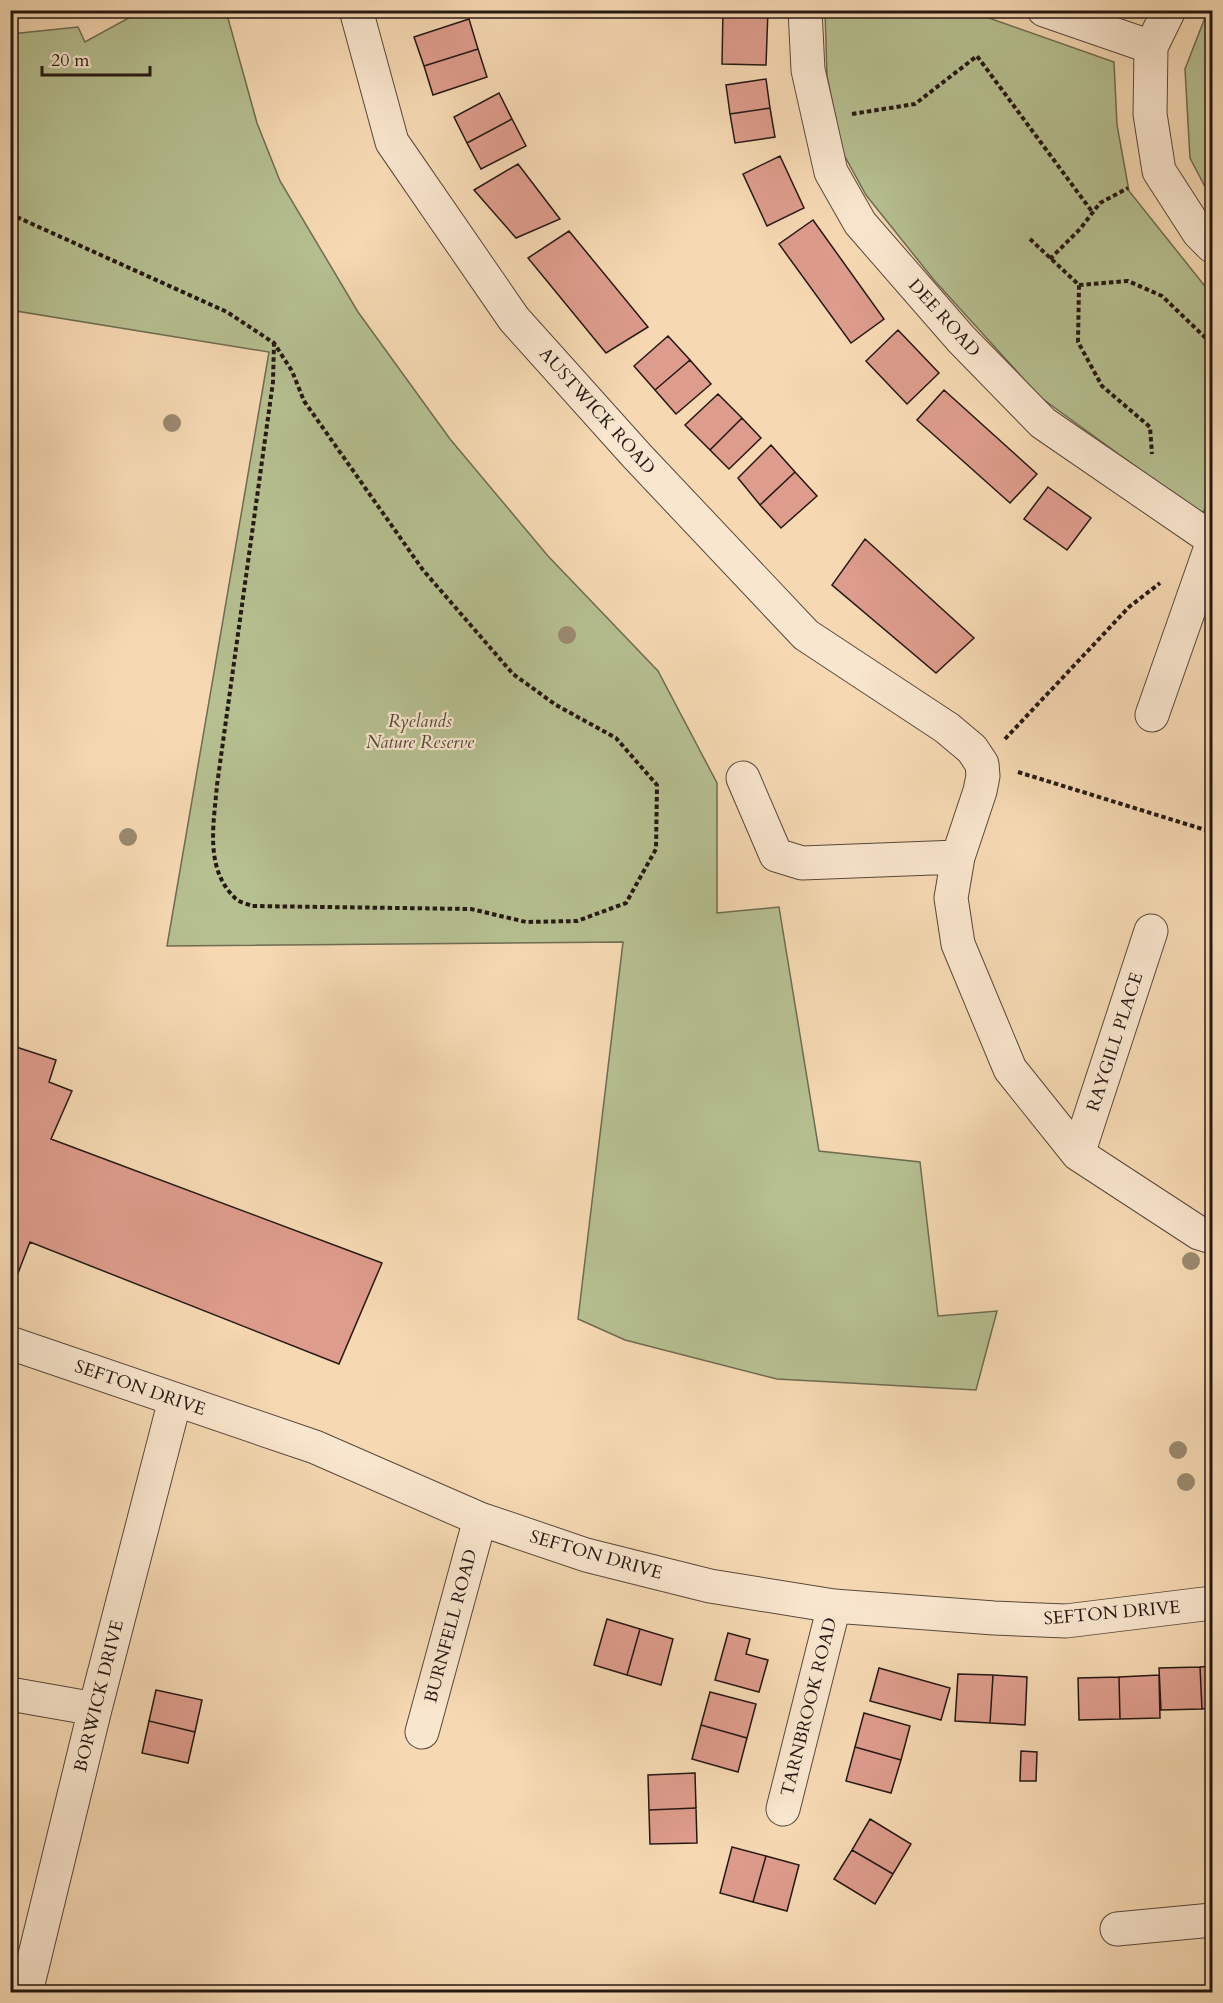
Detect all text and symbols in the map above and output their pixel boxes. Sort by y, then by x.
scale bar [42,39,150,77]
text: 20 m [51,48,90,73]
street label: DEE ROAD [902,274,986,362]
street label: AUSTWICK ROAD [533,342,661,480]
park label: Ryelands Nature Reserve [366,709,475,755]
street label: RAYGILL PLACE [1081,969,1149,1115]
street label: SEFTON DRIVE [71,1354,209,1422]
street label: SEFTON DRIVE [527,1524,665,1586]
street label: BURNFELL ROAD [418,1546,484,1706]
street label: SEFTON DRIVE [1043,1595,1181,1631]
street label: TARNBROOK ROAD [775,1615,843,1799]
street label: BORWICK DRIVE [68,1617,130,1775]

